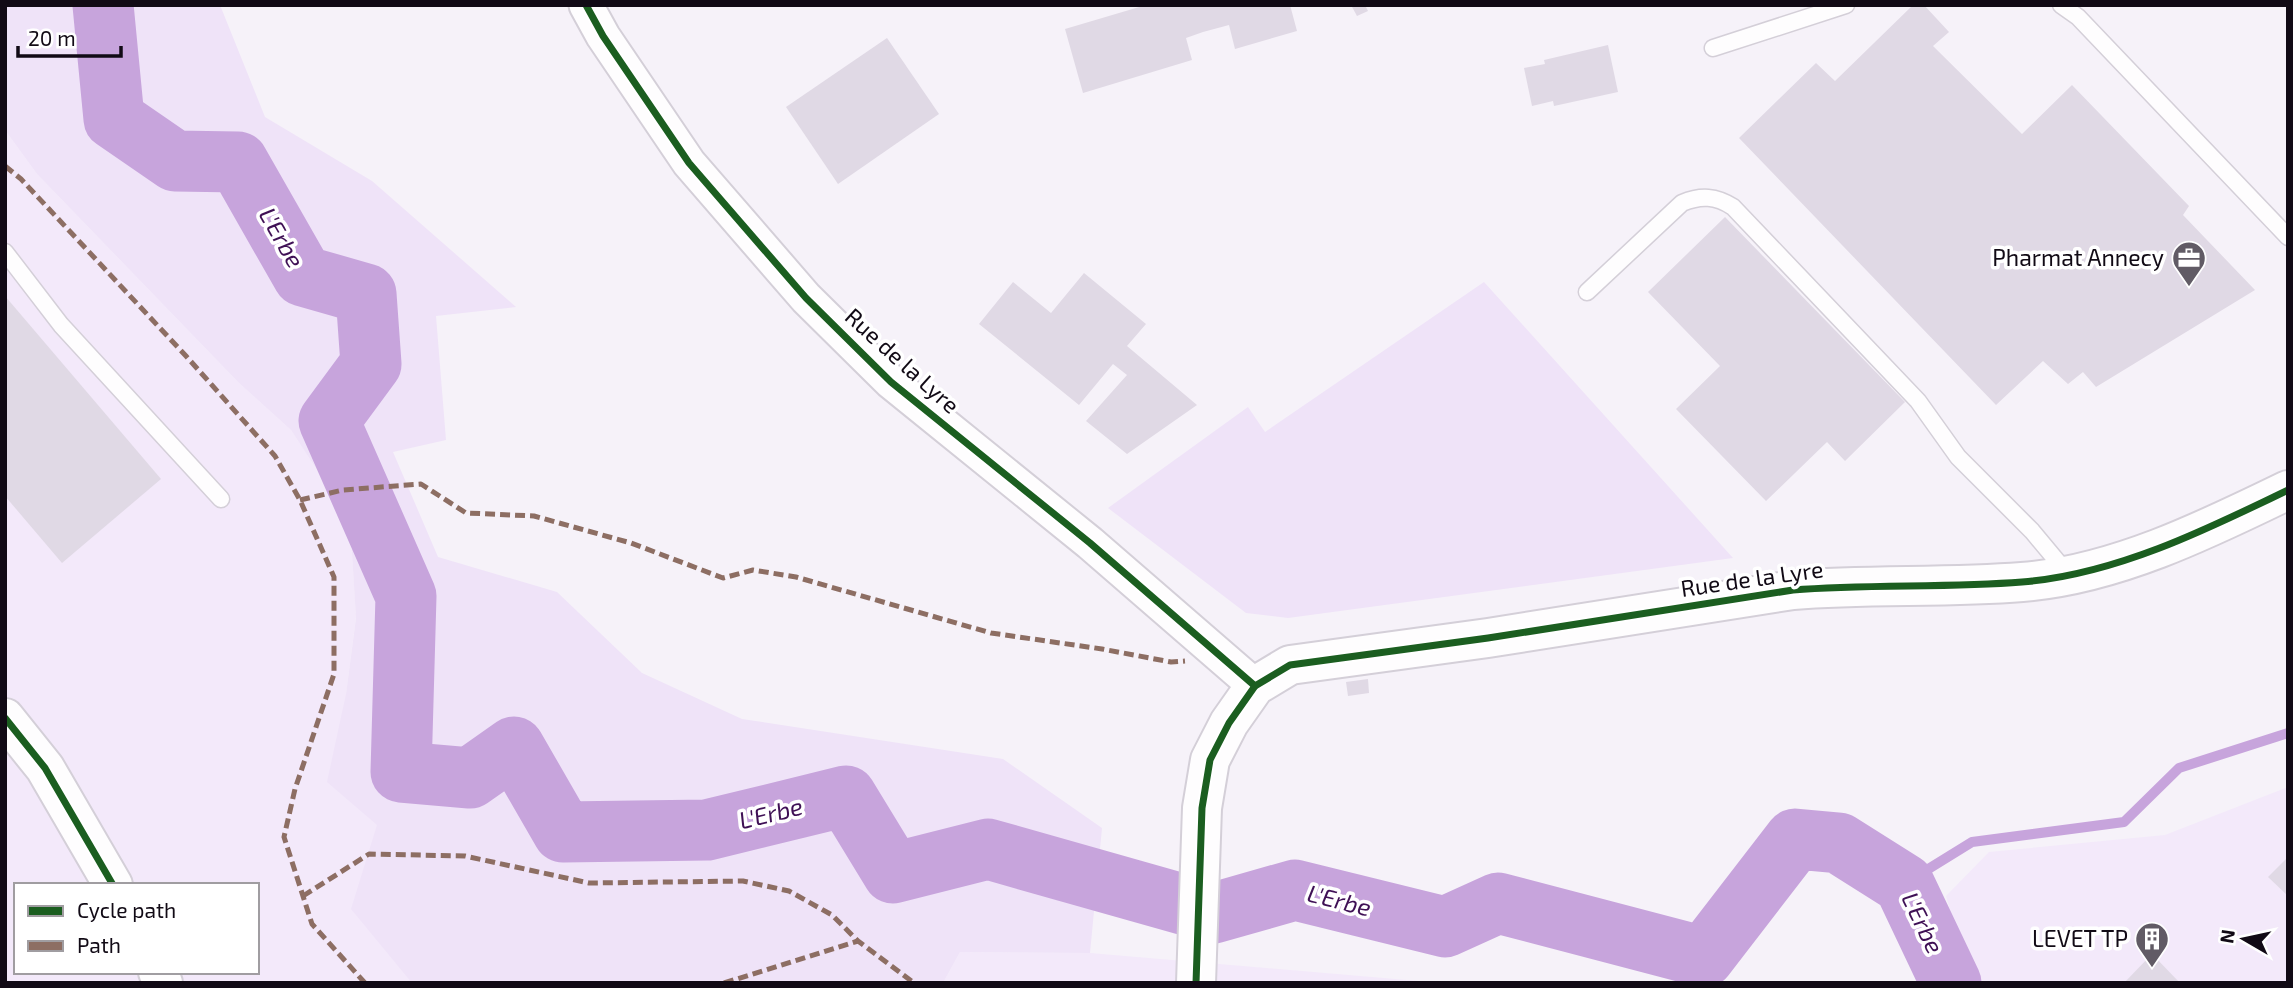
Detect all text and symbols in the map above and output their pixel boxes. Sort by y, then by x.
scale bar [18,14,121,58]
text: 20 m [28,25,76,50]
water label: L'Erbe [254,202,311,273]
office icon: Pharmat Annecy [2170,239,2208,288]
place label: Pharmat Annecy [1992,243,2164,271]
street label: Rue de la Lyre [840,302,965,419]
street label: Rue de la Lyre [1679,554,1825,602]
water label: L'Erbe [736,791,806,834]
water label: L'Erbe [1304,878,1374,921]
legend [14,883,259,974]
water label: L'Erbe [1896,887,1951,958]
text: Cycle path [77,897,176,922]
north arrow [2209,904,2279,974]
building icon: LEVET TP [2133,920,2171,969]
place label: LEVET TP [2032,924,2128,952]
text: N [2214,928,2239,945]
text: Path [77,932,121,957]

